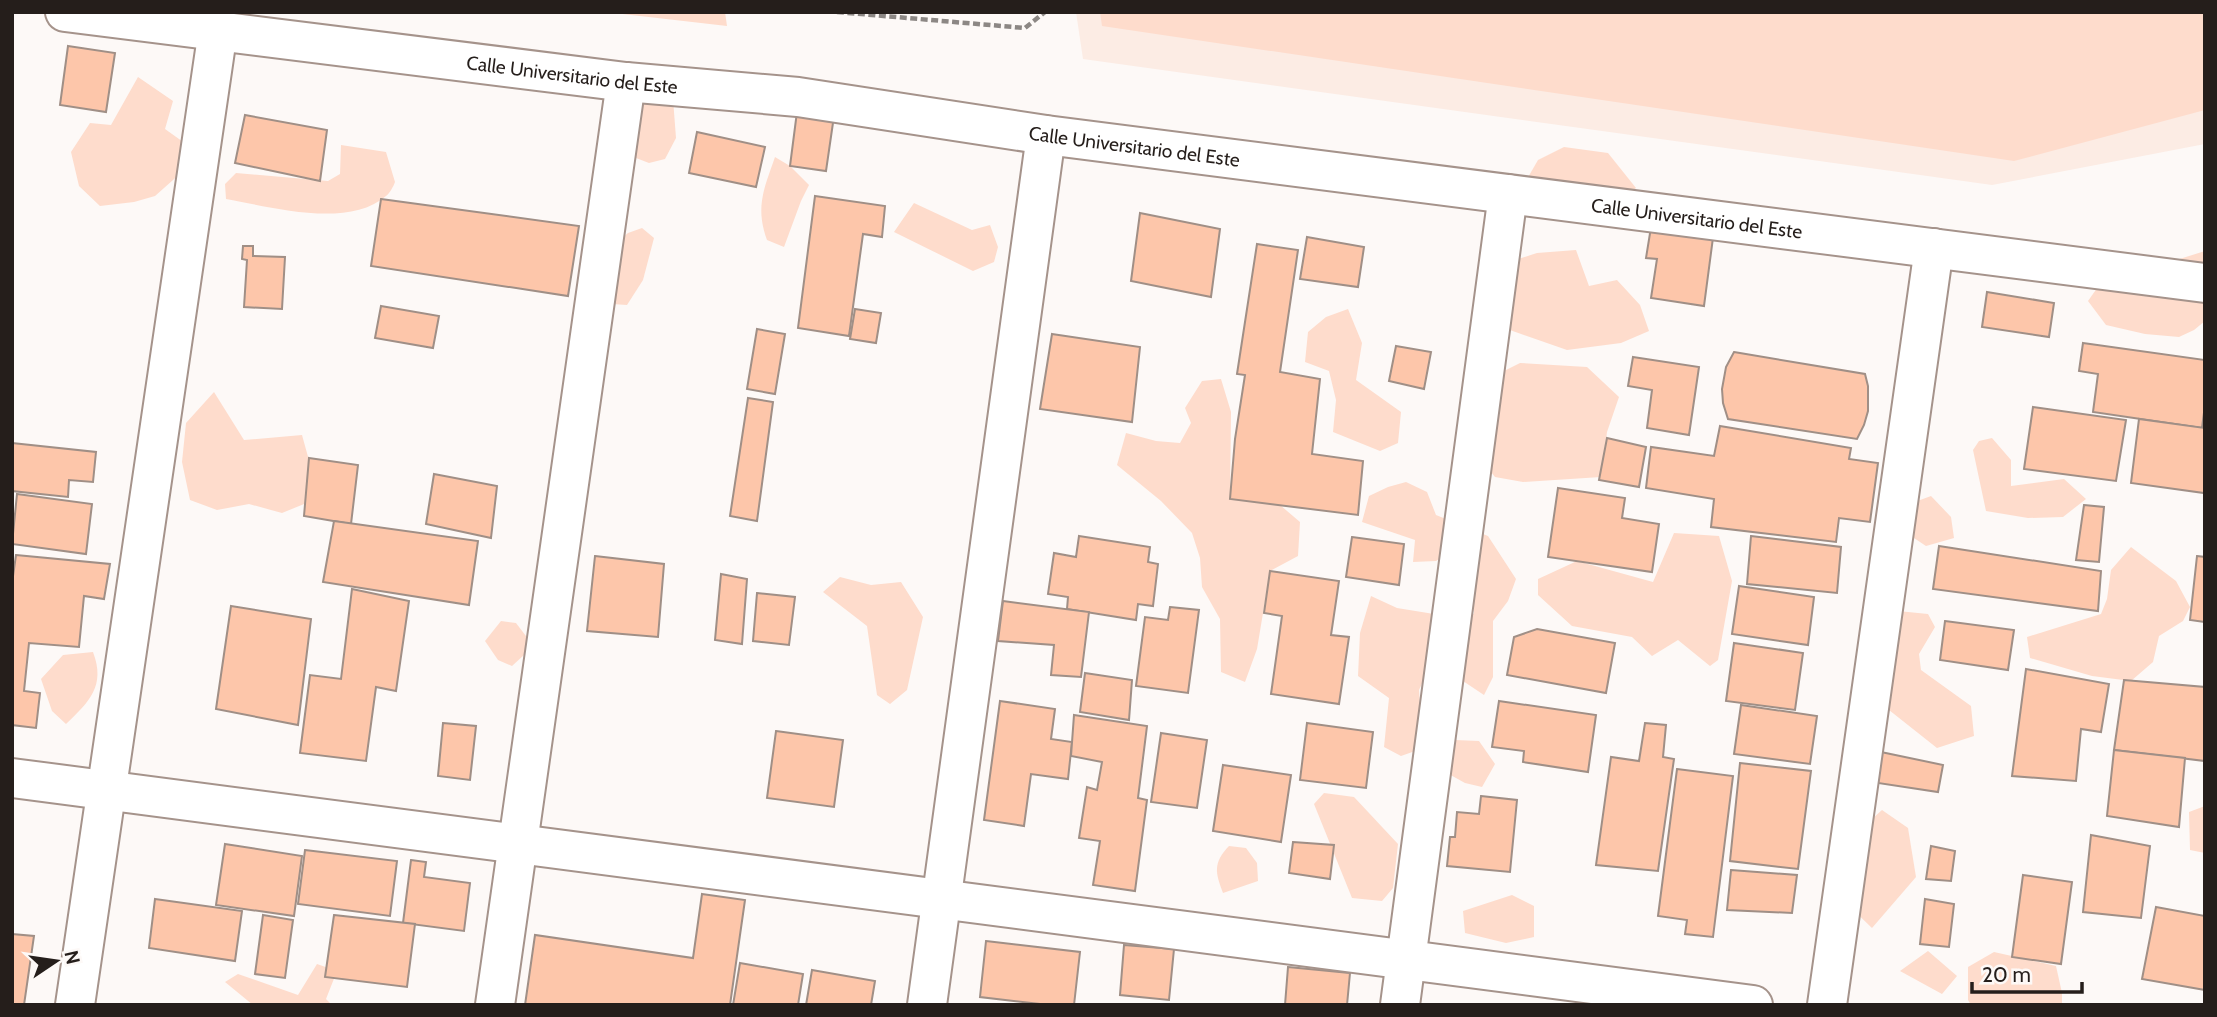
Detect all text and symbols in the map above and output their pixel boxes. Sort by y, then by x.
street label: Calle Universitario del Este [465,51,679,98]
street label: Calle Universitario del Este [1027,122,1241,172]
street label: Calle Universitario del Este [1590,194,1804,243]
north arrow [21,926,91,996]
text: N [59,948,85,966]
scale bar [1972,950,2082,994]
text: 20 m [1982,962,2031,987]

